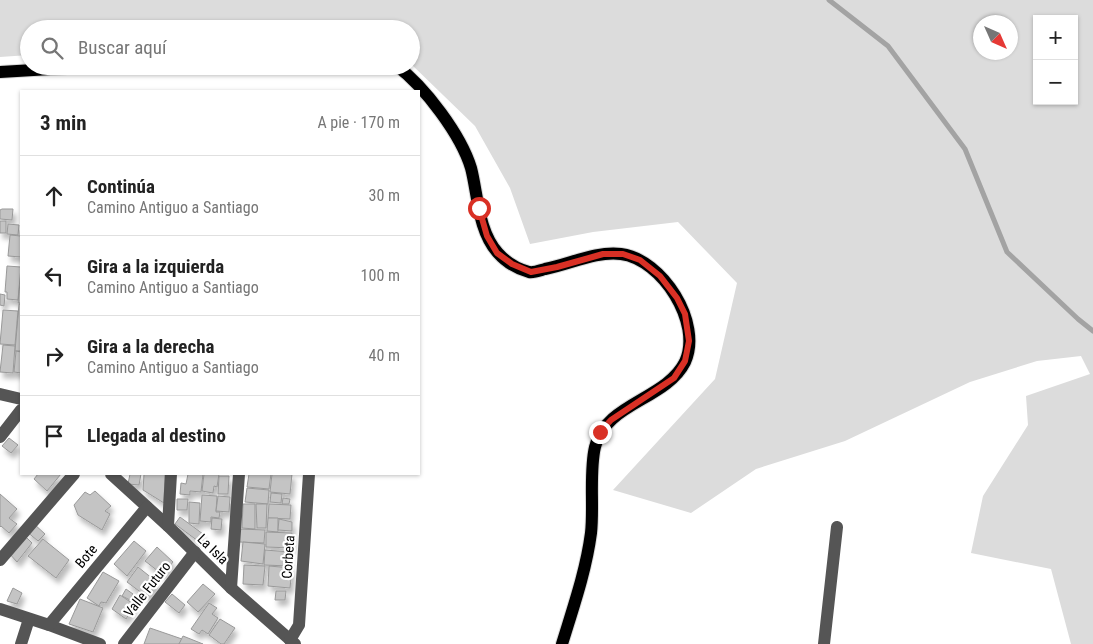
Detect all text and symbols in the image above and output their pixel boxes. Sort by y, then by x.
north arrow [973,15,1018,60]
map controls [1033,15,1078,105]
button: + [1033,15,1078,60]
search box [20,20,420,75]
icon: search [38,34,66,62]
text: Buscar aquí [78,36,167,59]
button: − [1033,60,1078,105]
text: 3 min [40,111,87,135]
text: A pie · 170 m [317,113,400,132]
text: Continúa [87,175,155,198]
icon: ahead [40,182,68,210]
text: 30 m [368,186,400,205]
route start [468,197,491,220]
text: Camino Antiguo a Santiago [87,198,259,217]
text: Gira a la izquierda [87,255,224,278]
icon: left [40,262,68,290]
text: 100 m [361,266,400,285]
text: Camino Antiguo a Santiago [87,278,259,297]
text: Gira a la derecha [87,335,214,358]
icon: right [40,342,68,370]
text: 40 m [368,346,400,365]
text: Camino Antiguo a Santiago [87,358,259,377]
route end [589,421,612,444]
icon: arrive [40,422,68,450]
text: Llegada al destino [87,424,226,447]
street label: La Isla [194,531,232,567]
street label: Corbeta [279,535,297,579]
street label: Bote [72,541,101,571]
street label: Valle Futuro [120,558,174,620]

